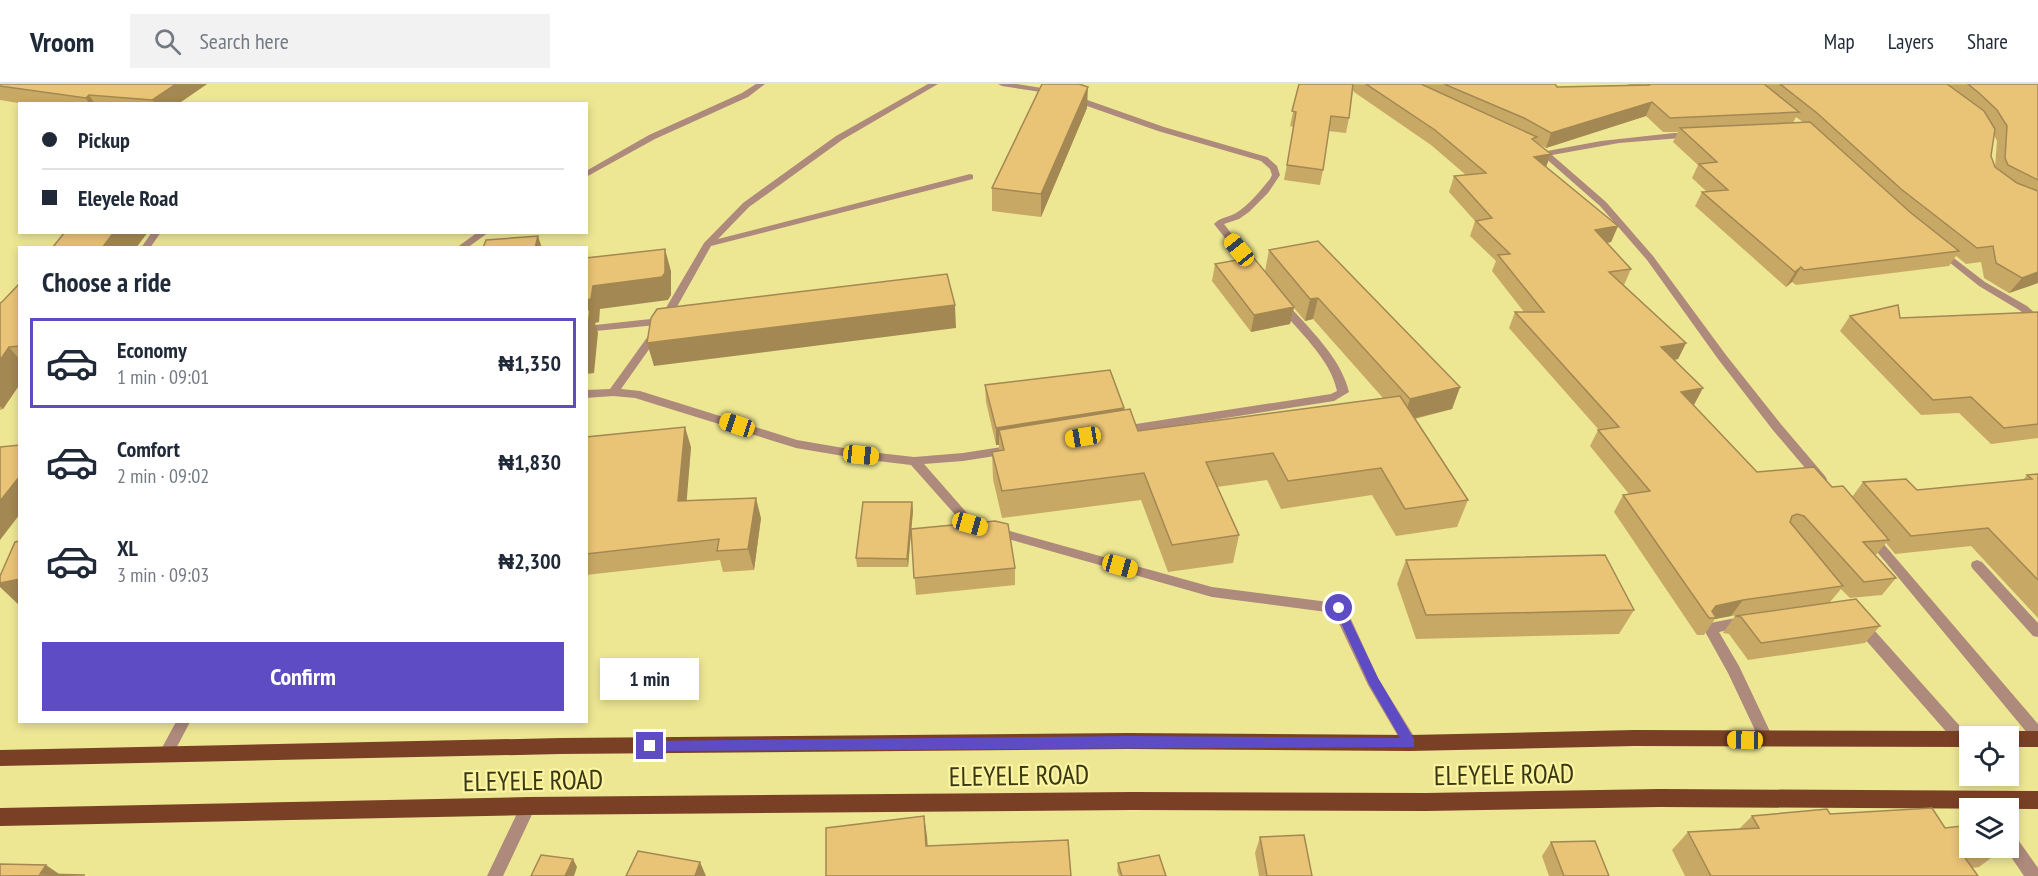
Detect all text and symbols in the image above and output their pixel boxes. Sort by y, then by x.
search box [130,14,550,68]
text: Vroom [30,23,94,60]
icon: search [151,25,184,58]
text: Search here [199,27,289,55]
text: Map [1824,28,1855,55]
text: Layers [1888,28,1934,55]
text: Share [1967,28,2008,55]
text: Pickup [78,126,130,154]
text: Eleyele Road [78,184,178,212]
car [1221,230,1257,270]
text: Choose a ride [42,265,171,299]
icon: car [45,336,99,390]
text: Economy [117,336,187,364]
text: ₦1,350 [498,349,561,377]
text: 1 min · 09:01 [117,364,209,390]
car [717,411,757,439]
car [1064,425,1102,449]
icon: car [45,435,99,489]
text: Comfort [117,435,180,463]
car [842,444,880,466]
text: ₦1,830 [498,448,561,476]
text: 2 min · 09:02 [117,463,209,489]
car [950,510,990,538]
icon: car [45,534,99,588]
text: XL [117,534,138,562]
text: ₦2,300 [498,547,561,575]
car [1100,552,1140,580]
text: 3 min · 09:03 [117,562,209,588]
route start [1325,594,1352,621]
button: Confirm [42,642,564,711]
callout: 1 min [600,659,700,701]
text: 1 min [629,666,670,692]
map controls [1959,726,2019,858]
button: locate [1959,726,2019,786]
car [1727,731,1763,749]
route end [636,732,663,759]
street label: ELEYELE ROAD [1434,756,1574,792]
street label: ELEYELE ROAD [949,757,1089,793]
street label: ELEYELE ROAD [463,762,603,798]
button: layers [1959,798,2019,858]

